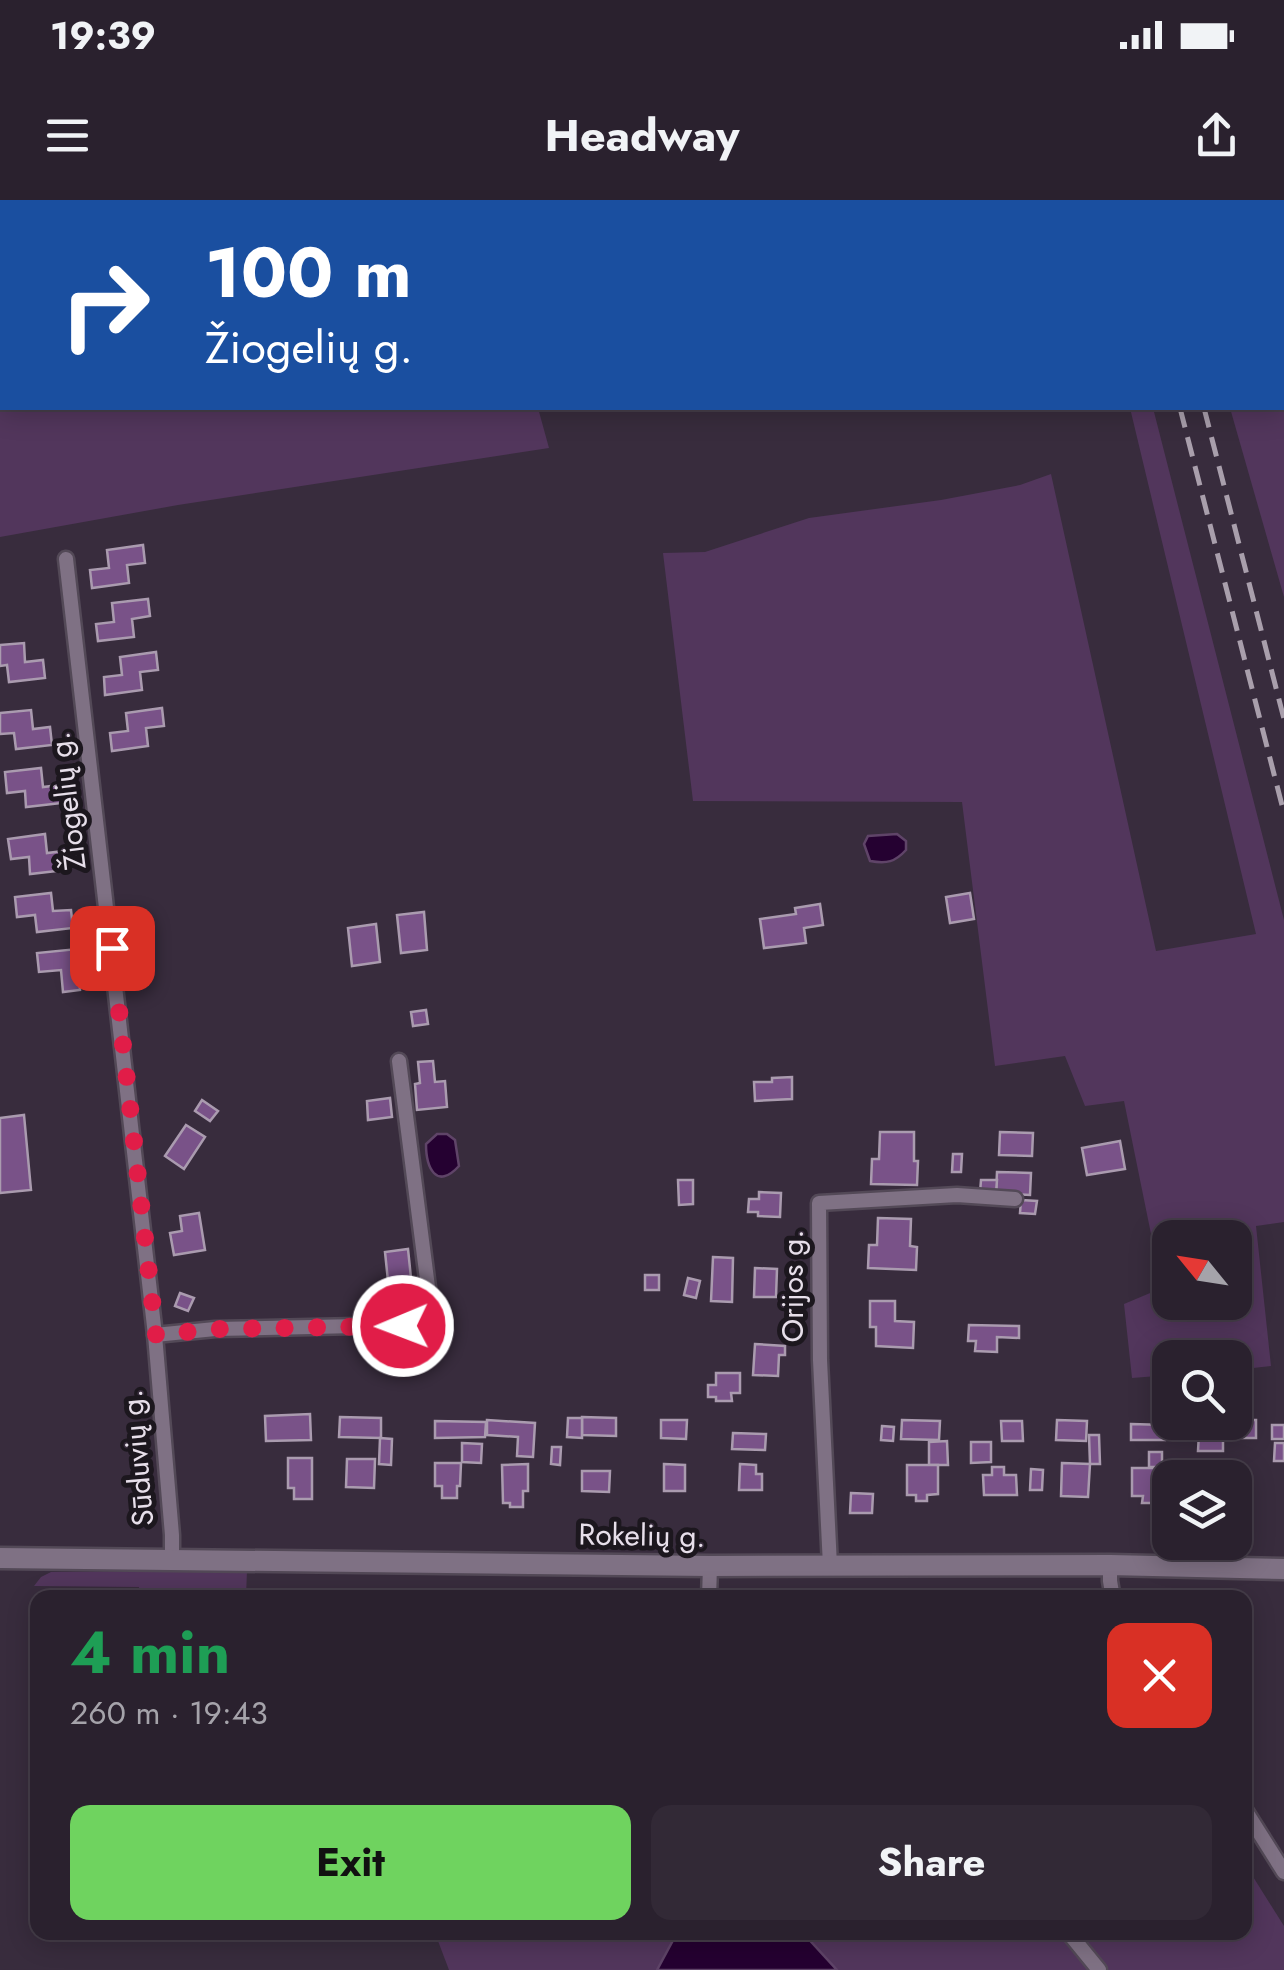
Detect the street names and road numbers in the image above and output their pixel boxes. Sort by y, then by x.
street label: Žiogelių g. [37,730,97,872]
street label: Orijos g. [771,1230,814,1342]
street label: Sūduvių g. [110,1388,164,1528]
street label: Rokelių g. [578,1512,706,1558]

